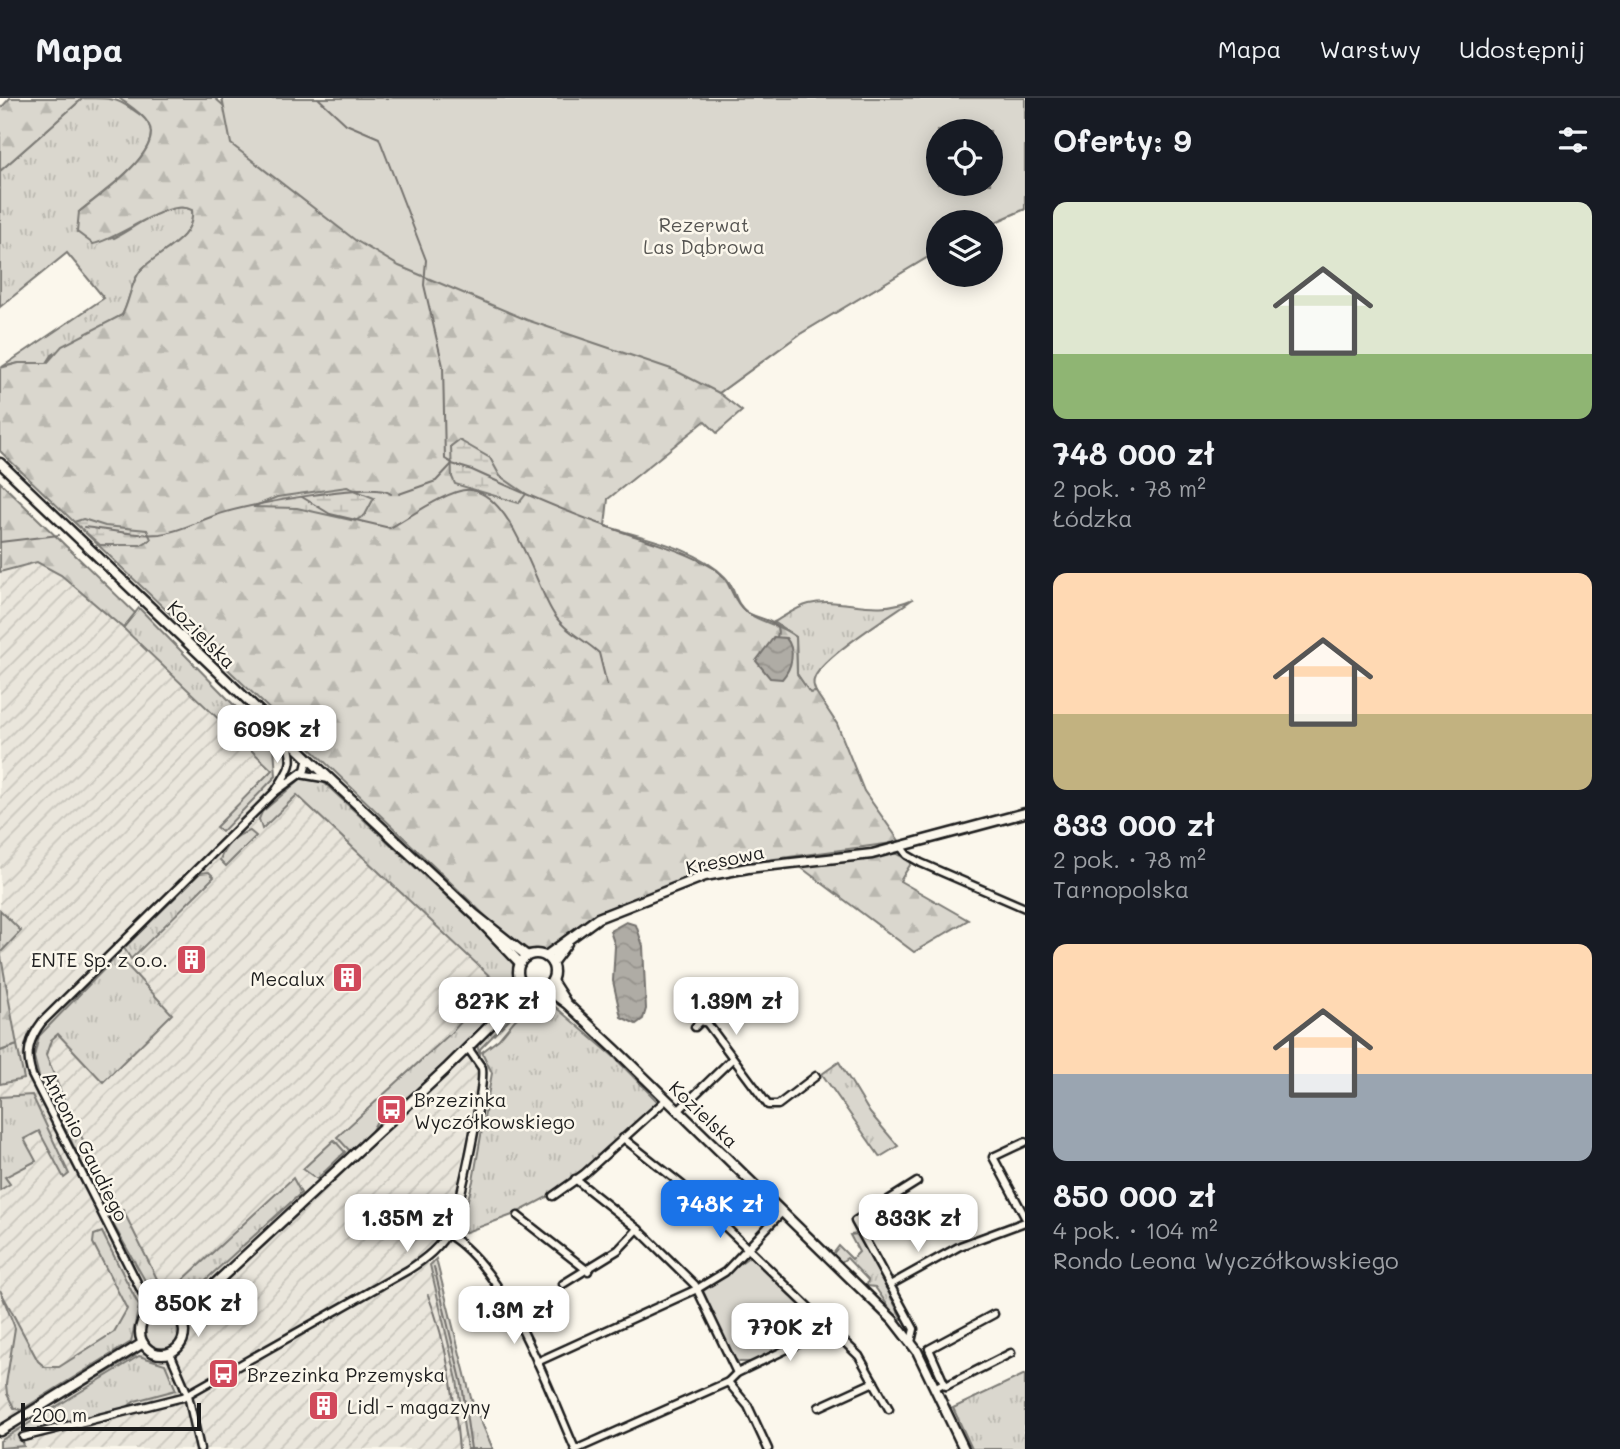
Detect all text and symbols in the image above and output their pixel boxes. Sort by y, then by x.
text: Mapa [35,27,123,70]
text: Mapa [1218,33,1281,64]
text: Warstwy [1319,33,1421,64]
text: Udostępnij [1459,33,1585,64]
map controls [926,119,1003,287]
button: locate [926,119,1003,196]
text: Oferty: 9 [1053,120,1192,160]
icon: filters [1554,121,1592,159]
button: layers [926,210,1003,287]
park label: Rezerwat Las Dąbrowa [643,212,765,259]
icon: home [1260,248,1386,374]
text: 748 000 zł [1053,433,1215,473]
text: 2 pok. · 78 m² [1053,473,1206,503]
text: Łódzka [1053,503,1133,533]
street label: Kozielska [162,594,242,674]
icon: home [1260,619,1386,745]
pin: 609K zł [212,706,342,765]
text: 609K zł [233,713,321,743]
text: 833 000 zł [1053,804,1215,844]
street label: Kresowa [683,838,767,880]
text: 2 pok. · 78 m² [1053,844,1206,874]
text: Tarnopolska [1053,874,1189,904]
building icon: ENTE Sp. z o.o. [174,942,208,976]
place label: ENTE Sp. z o.o. [31,947,168,972]
building icon: Mecalux [331,961,365,995]
place label: Mecalux [250,966,325,991]
pin: 827K zł [432,978,562,1037]
pin: 1.39M zł [664,978,808,1037]
text: 827K zł [455,985,539,1015]
text: 1.39M zł [689,985,783,1015]
icon: home [1260,990,1386,1116]
street label: Antonio Gaudiego [37,1067,135,1225]
street label: Kozielska [664,1075,744,1153]
place label: Brzezinka Wyczółkowskiego [414,1087,575,1134]
bus stop icon: Brzezinka Wyczółkowskiego [374,1093,408,1127]
text: 850 000 zł [1053,1175,1216,1215]
pin: 748K zł [655,1180,785,1240]
text: 748K zł [677,1188,763,1218]
pin: 1.35M zł [335,1194,479,1254]
pin: 833K zł [853,1194,983,1254]
text: 1.35M zł [361,1202,453,1232]
text: 833K zł [875,1202,961,1232]
text: 4 pok. · 104 m² [1053,1215,1218,1245]
text: Rondo Leona Wyczółkowskiego [1053,1245,1399,1275]
pin: 850K zł [133,1280,263,1339]
pin: 1.3M zł [449,1286,579,1346]
text: 850K zł [154,1287,242,1317]
text: 1.3M zł [474,1294,554,1324]
pin: 770K zł [725,1304,855,1363]
text: 770K zł [747,1311,833,1341]
bus stop icon: Brzezinka Przemyska [207,1357,241,1391]
place label: Brzezinka Przemyska [247,1362,445,1387]
building icon: Lidl - magazyny [307,1389,341,1423]
place label: Lidl - magazyny [347,1394,491,1419]
scale bar [21,1400,201,1432]
text: 200 m [32,1402,87,1427]

